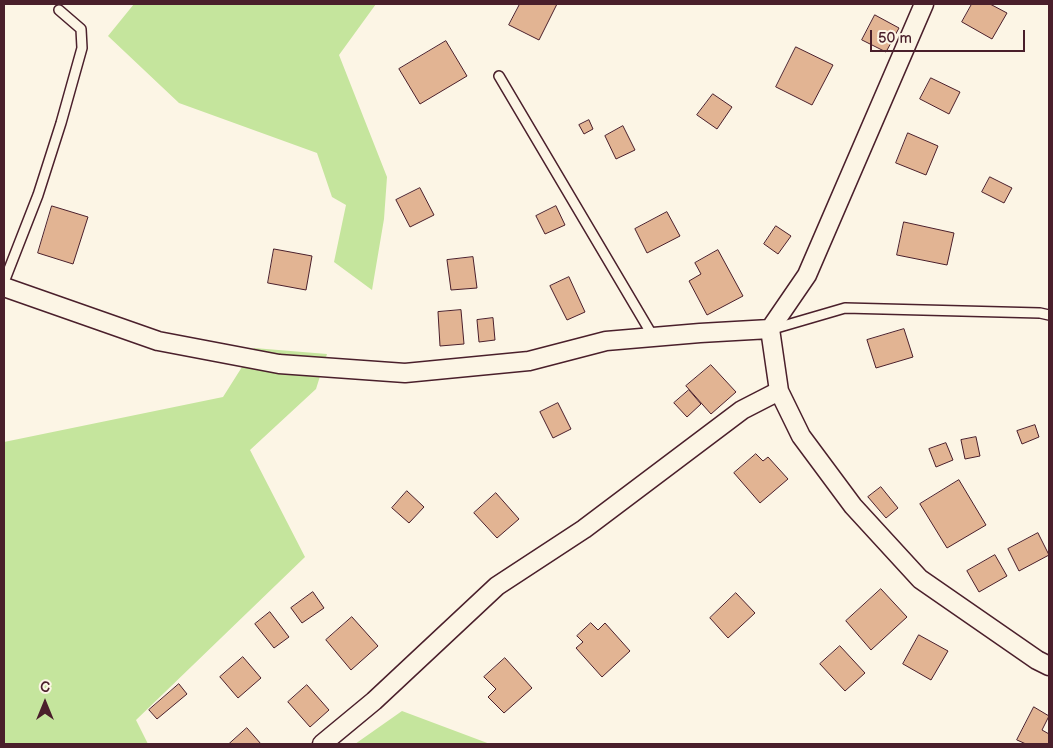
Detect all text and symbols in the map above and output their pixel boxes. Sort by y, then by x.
scale bar [873,20,1028,52]
text: 50 m [878,29,912,48]
north arrow [20,678,70,728]
text: С [40,679,50,696]

